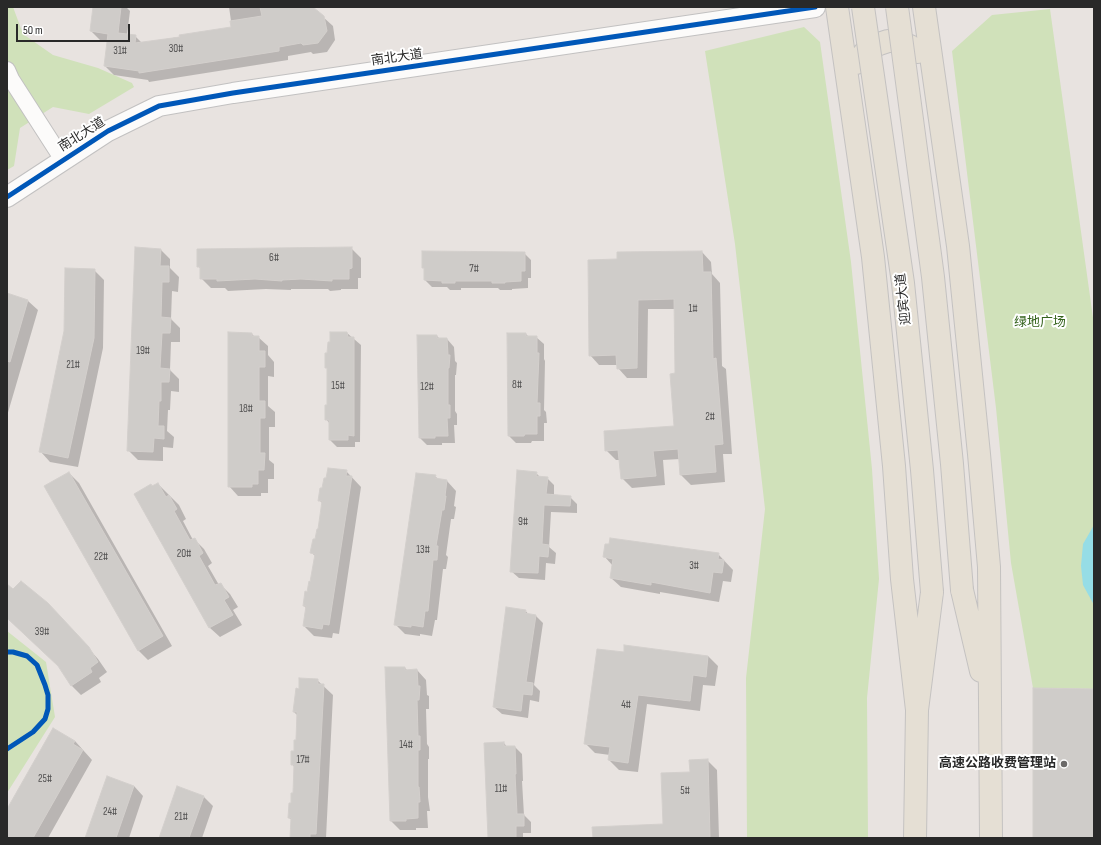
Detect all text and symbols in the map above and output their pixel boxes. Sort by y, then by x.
scale bar [18,16,132,42]
text: 50 m [23,23,43,38]
house number: 30# [169,42,183,56]
house number: 31# [113,44,127,58]
street label: 南北大道 [370,47,424,69]
street label: 南北大道 [56,115,108,155]
house number: 6# [269,251,279,265]
house number: 7# [469,262,479,276]
street label: 迎宾大道 [894,272,914,326]
house number: 1# [689,302,697,316]
park label: 绿地广场 [1014,315,1066,331]
house number: 19# [136,344,150,358]
house number: 21# [66,358,80,372]
house number: 8# [512,378,522,392]
house number: 15# [331,379,345,393]
house number: 12# [420,380,434,394]
house number: 18# [239,402,253,416]
house number: 2# [705,410,715,424]
house number: 9# [518,515,528,529]
house number: 13# [416,543,430,557]
house number: 20# [177,547,191,561]
house number: 22# [94,550,108,564]
house number: 3# [689,559,699,573]
house number: 39# [35,625,49,639]
house number: 4# [621,698,631,712]
house number: 14# [399,738,413,752]
house number: 17# [296,753,310,767]
place label: 高速公路收费管理站 [939,756,1056,772]
marker: 高速公路收费管理站 [1059,759,1069,769]
house number: 25# [38,772,52,786]
house number: 11# [495,782,507,796]
house number: 5# [680,784,690,798]
house number: 24# [103,805,117,819]
house number: 21# [174,810,188,824]

